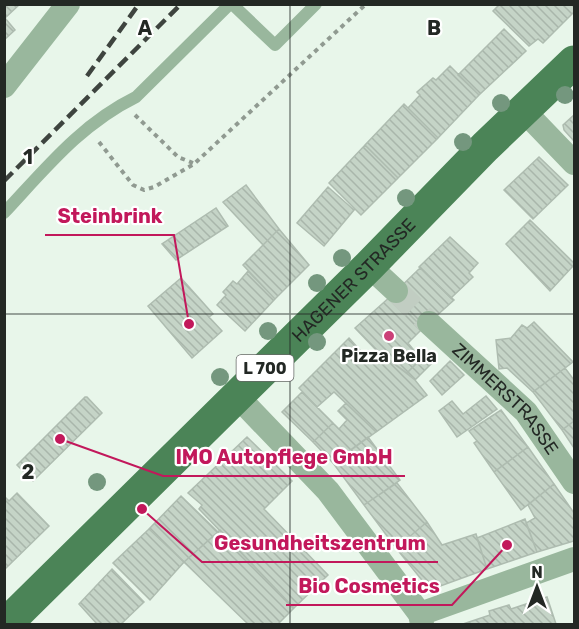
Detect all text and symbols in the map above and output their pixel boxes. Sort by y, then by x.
text: A [138,16,153,40]
text: B [427,16,441,40]
text: 1 [23,145,33,169]
callout: Steinbrink [45,197,174,235]
text: Steinbrink [57,204,163,228]
street label: HAGENER STRASSE [287,214,420,347]
marker: Pizza Bella [382,329,396,343]
street label: ZIMMERSTRASSE [448,339,563,459]
place label: Pizza Bella [341,345,437,367]
road number: L 700 [236,355,294,381]
callout: IMO Autopflege GmbH [163,438,405,476]
text: IMO Autopflege GmbH [175,445,393,469]
text: 2 [22,460,35,484]
callout: Gesundheitszentrum [202,524,438,562]
text: Gesundheitszentrum [214,531,426,555]
north arrow [507,557,567,617]
text: N [531,563,543,582]
callout: Bio Cosmetics [286,567,452,605]
text: Bio Cosmetics [298,574,440,598]

